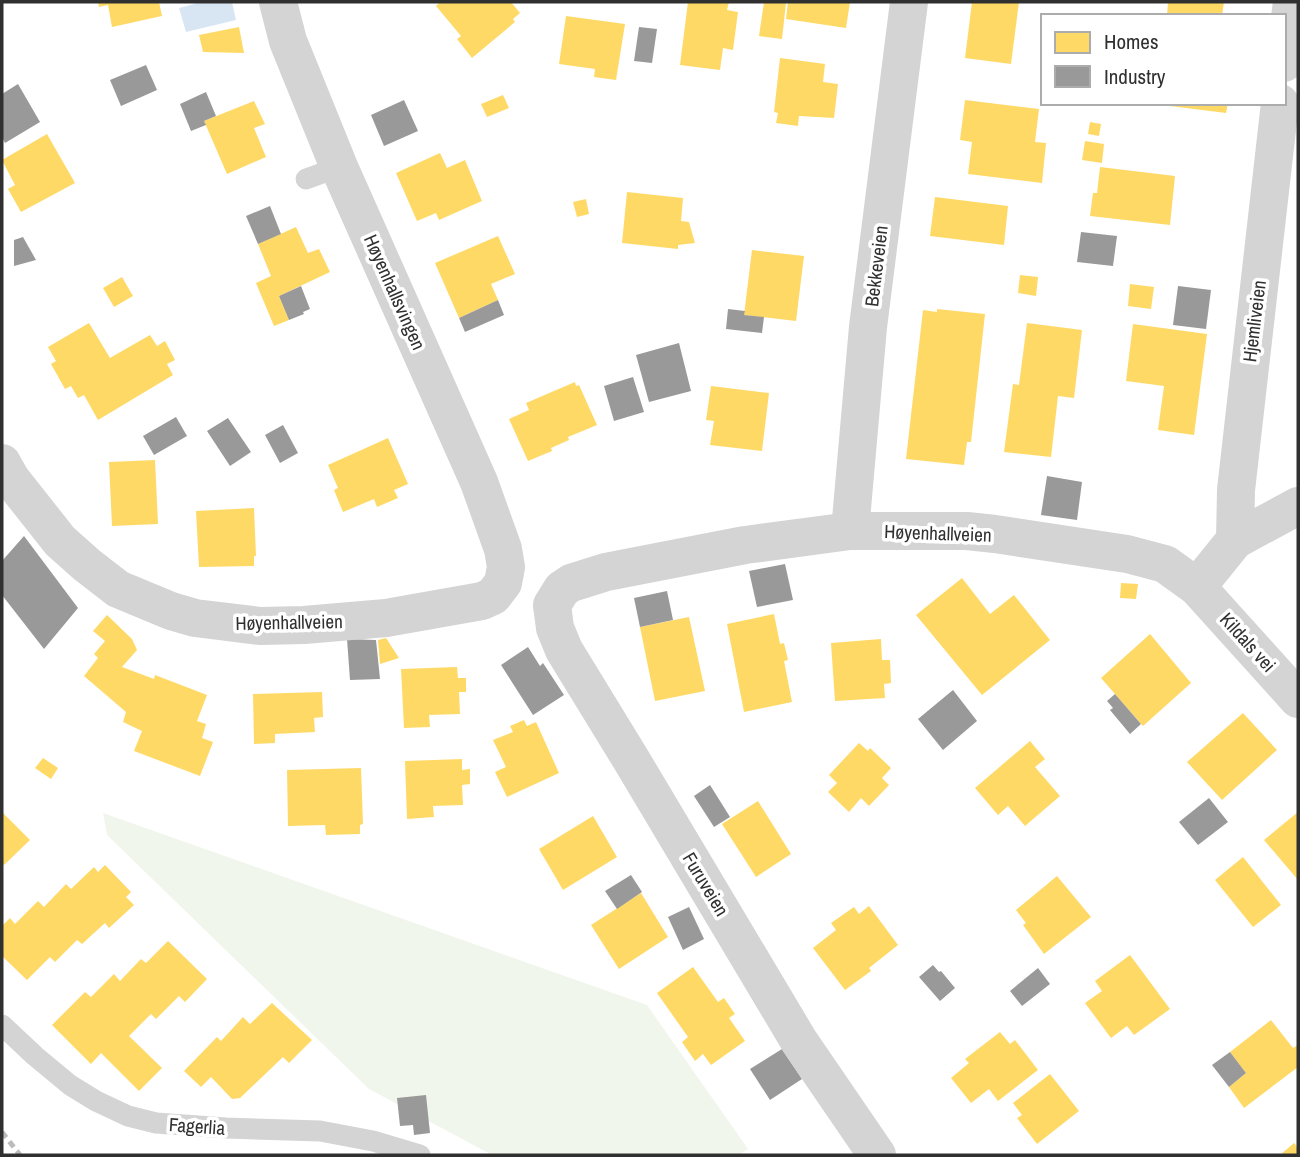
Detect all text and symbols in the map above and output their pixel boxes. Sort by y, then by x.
legend [1041,14,1286,105]
text: Homes [1104,27,1159,56]
text: Industry [1104,62,1166,91]
street label: Bekkeveien [858,224,894,308]
street label: Høyenhallsvingen [358,230,432,354]
street label: Hjemliveien [1236,279,1272,363]
street label: Høyenhallveien [884,518,992,548]
street label: Kildals vei [1214,607,1282,677]
street label: Høyenhallveien [235,608,343,636]
street label: Furuveien [677,847,735,921]
street label: Fagerlia [168,1111,226,1141]

